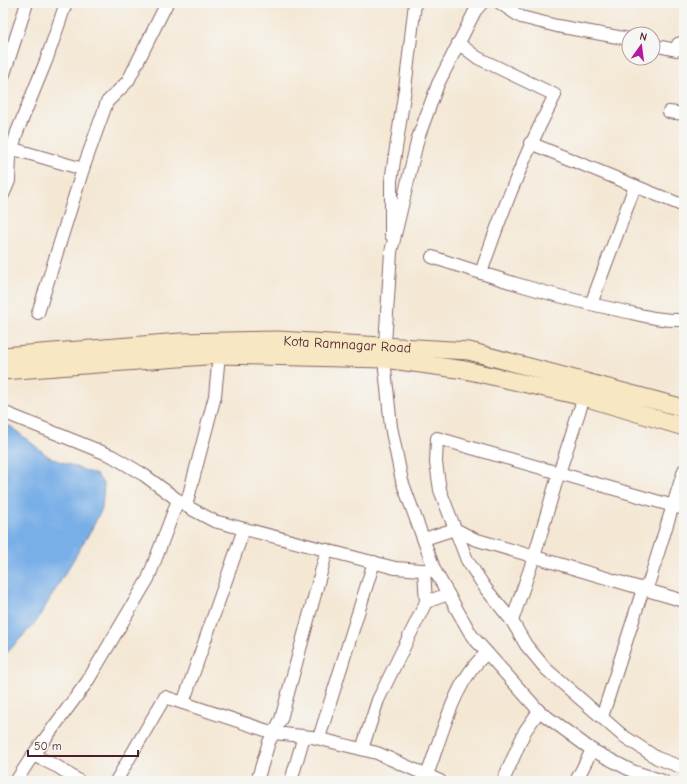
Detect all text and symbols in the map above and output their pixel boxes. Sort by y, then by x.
north arrow [621,26,661,66]
text: N [638,30,648,44]
street label: Kota Ramnagar Road [283,332,412,357]
scale bar [28,732,138,758]
text: 50 m [34,739,62,753]

